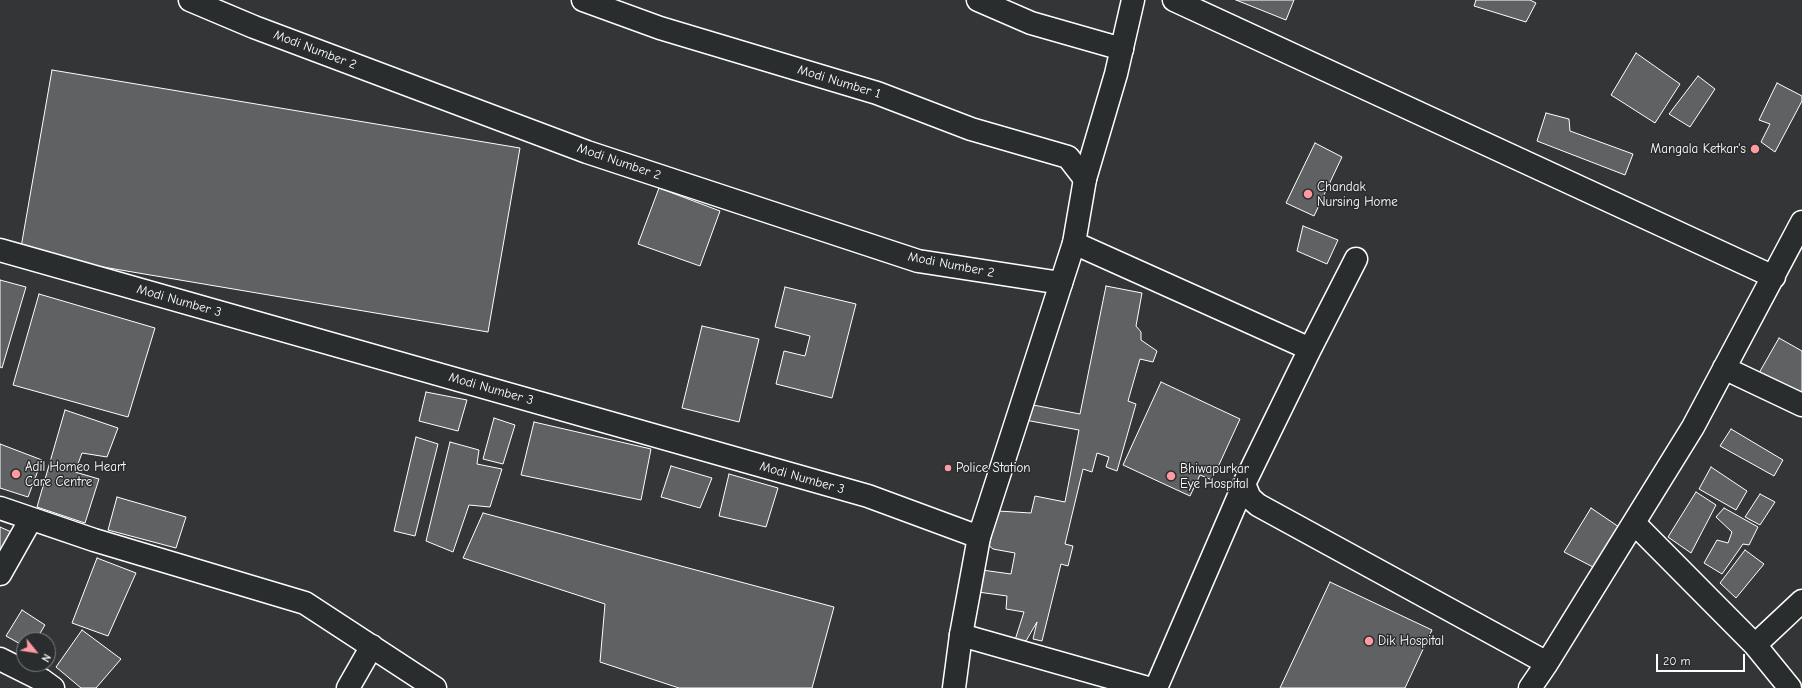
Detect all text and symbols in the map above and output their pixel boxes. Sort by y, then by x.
street label: Modi Number 2 [271,27,359,73]
street label: Modi Number 1 [796,62,882,102]
street label: Modi Number 2 [575,140,663,184]
place label: Mangala Ketkar's [1650,141,1746,157]
marker: Mangala Ketkar's [1749,143,1761,155]
place label: Chandak Nursing Home [1317,179,1398,210]
marker: Chandak Nursing Home [1302,188,1314,200]
street label: Modi Number 2 [906,249,996,281]
street label: Modi Number 3 [135,281,223,321]
street label: Modi Number 3 [447,369,535,409]
street label: Modi Number 3 [758,458,846,498]
place label: Adil Homeo Heart Care Centre [25,459,126,490]
place label: Police Station [956,460,1030,476]
place label: Bhiwapurkar Eye Hospital [1180,461,1249,492]
marker: Police Station [943,463,953,473]
marker: Adil Homeo Heart Care Centre [10,468,22,480]
marker: Bhiwapurkar Eye Hospital [1165,470,1177,482]
north arrow [16,632,56,672]
place label: Dik Hospital [1378,633,1444,649]
marker: Dik Hospital [1363,635,1375,647]
scale bar [1658,646,1747,672]
text: N [39,651,53,664]
text: 20 m [1663,654,1691,668]

